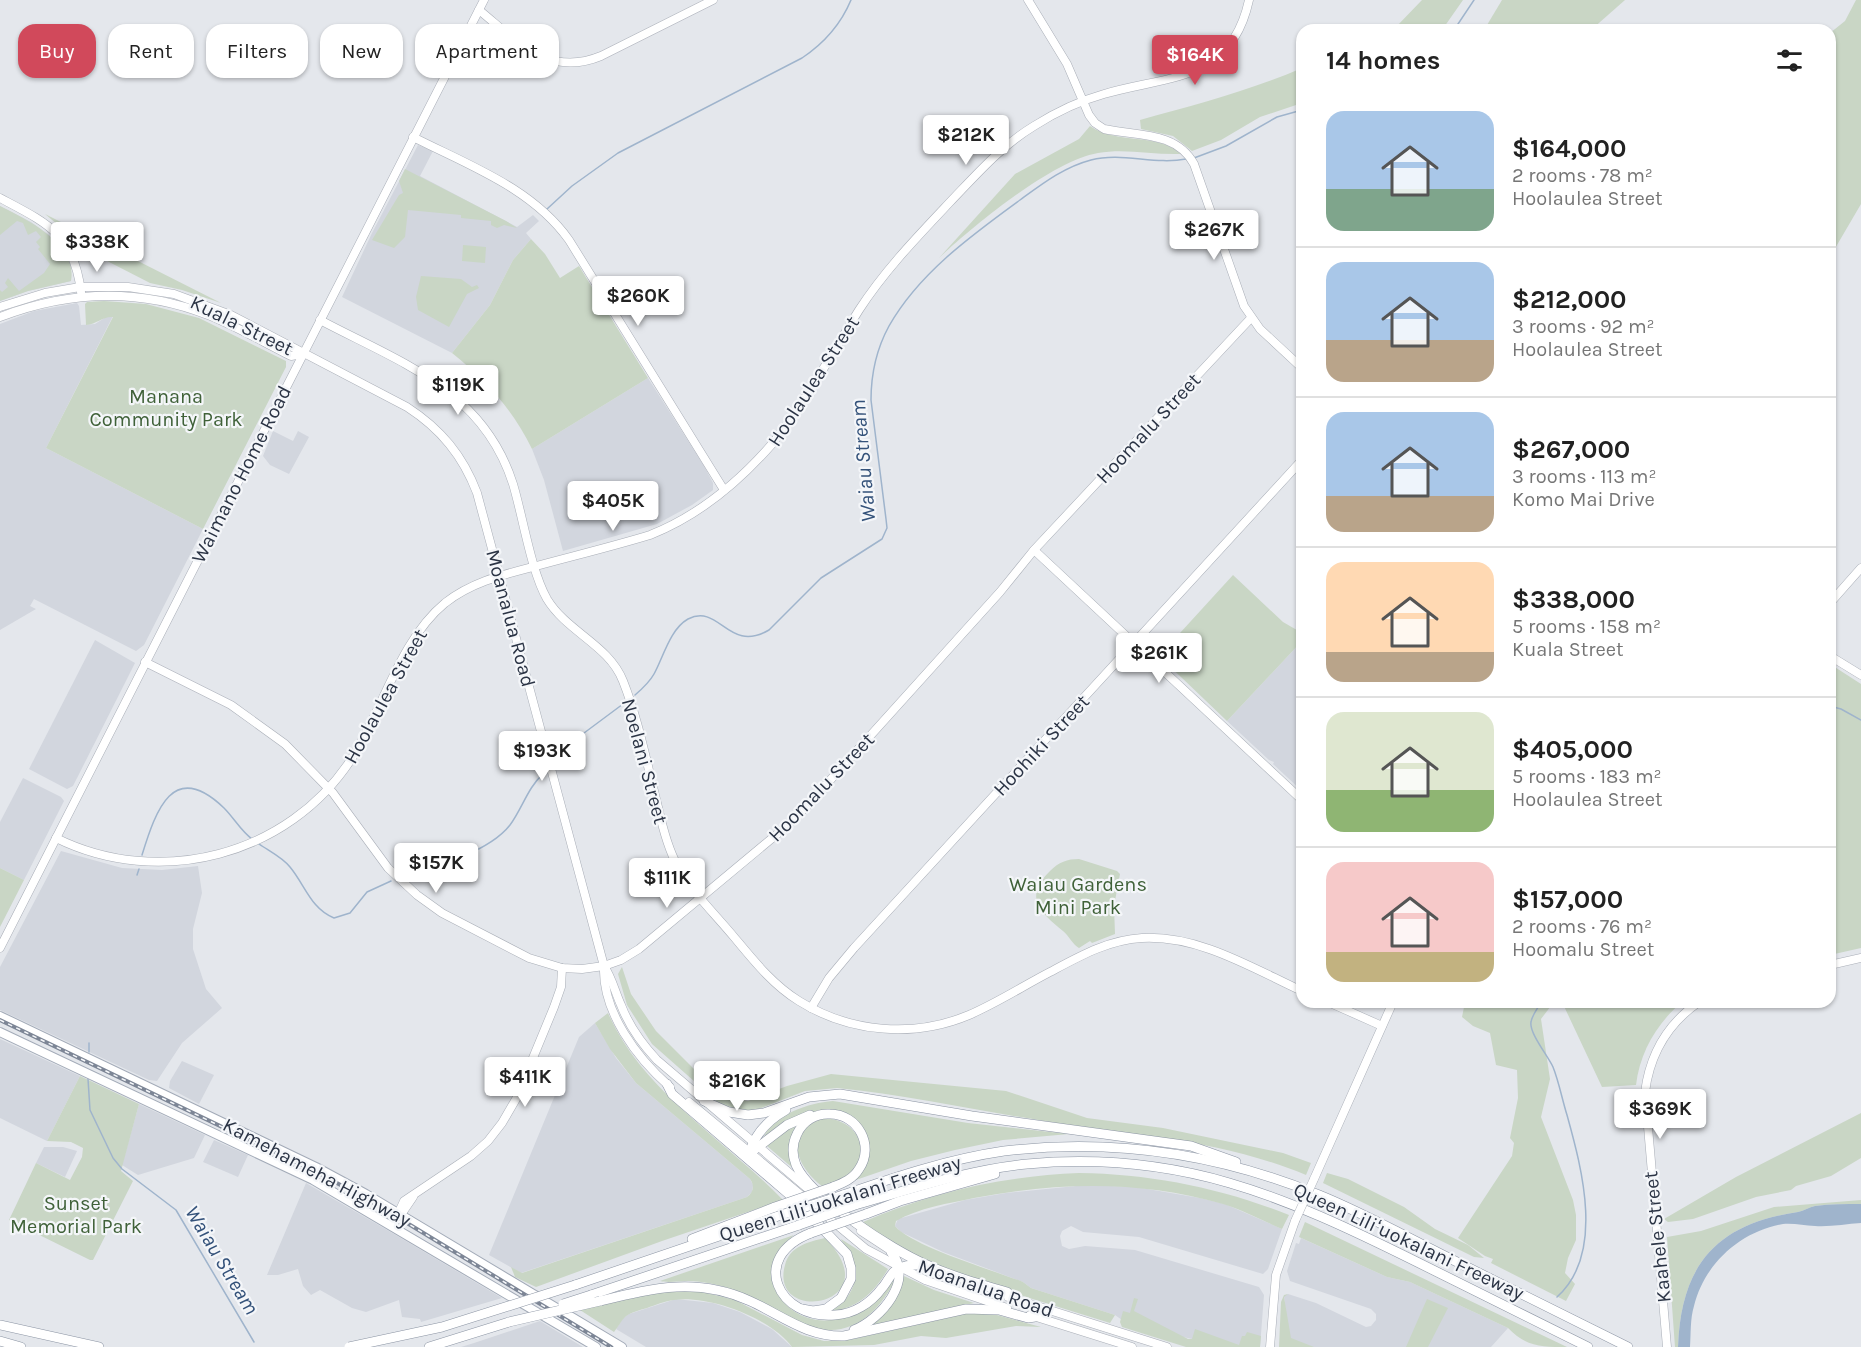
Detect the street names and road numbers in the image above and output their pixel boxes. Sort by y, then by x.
street label: Kuala Street [187,291,297,360]
street label: Hoolaulea Street [763,312,864,451]
street label: Hoomalu Street [1091,368,1206,488]
street label: Waimano Home Road [187,382,296,567]
street label: Moanalua Road [481,547,540,689]
street label: Hoolaulea Street [339,624,432,768]
street label: Hoohiki Street [989,690,1094,801]
street label: Noelani Street [617,696,672,827]
street label: Hoomalu Street [764,728,879,847]
street label: Kamehameha Highway [219,1113,415,1232]
street label: Queen Liliʻuokalani Freeway [716,1151,964,1246]
street label: Kaahele Street [1639,1170,1676,1304]
street label: Queen Liliʻuokalani Freeway [1290,1178,1528,1305]
street label: Moanalua Road [915,1255,1056,1322]

